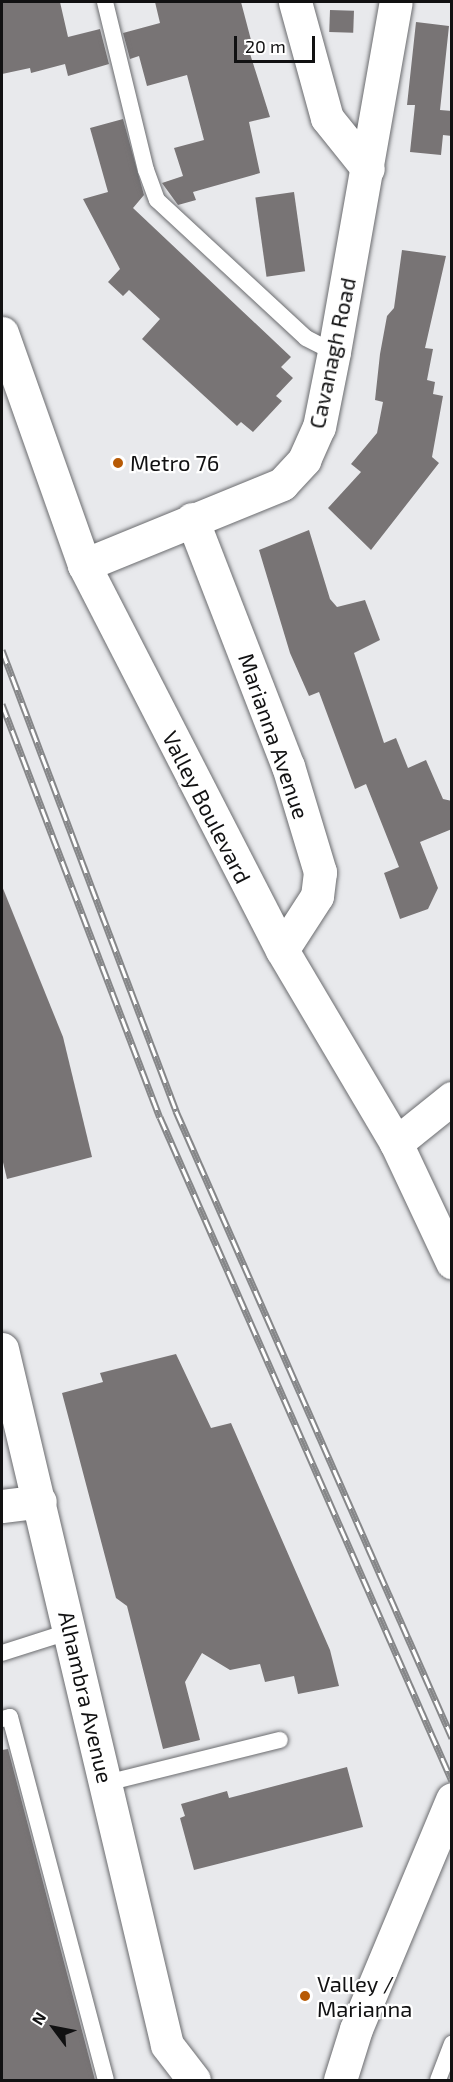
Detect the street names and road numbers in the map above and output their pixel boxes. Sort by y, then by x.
street label: Cavanagh Road [303,275,361,431]
street label: Marianna Avenue [233,649,315,823]
street label: Valley Boulevard [157,726,257,888]
street label: Alhambra Avenue [53,1608,119,1786]

